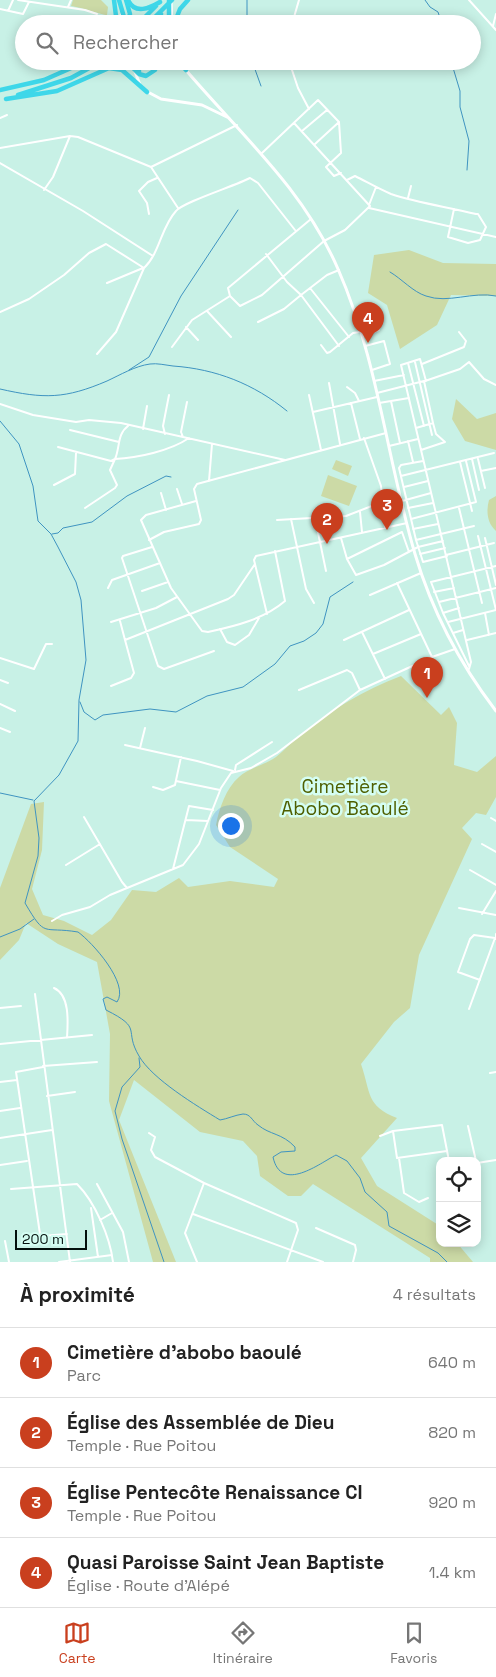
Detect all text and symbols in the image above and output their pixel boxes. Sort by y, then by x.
search box [15,15,481,70]
icon: search [33,29,61,57]
text: Rechercher [73,30,179,55]
pin: 4 [352,302,384,343]
pin: 3 [371,489,403,530]
pin: 2 [311,503,343,544]
pin: 1 [411,657,443,698]
park label: Cimetière Abobo Baoulé [281,774,409,821]
your location [218,813,244,839]
map controls [436,1157,481,1247]
button: locate [436,1157,481,1202]
button: layers [436,1202,481,1247]
scale bar [15,1227,88,1250]
text: 200 m [22,1230,64,1248]
text: À proximité [20,1281,135,1308]
text: 4 résultats [393,1284,476,1305]
text: Cimetière d'abobo baoulé [67,1340,302,1365]
text: 1 [32,1352,40,1373]
text: 640 m [428,1352,476,1373]
text: Parc [67,1365,101,1386]
text: Église des Assemblée de Dieu [67,1410,335,1435]
text: 2 [31,1422,41,1443]
text: 820 m [428,1422,476,1443]
text: Temple · Rue Poitou [67,1435,216,1456]
text: Église Pentecôte Renaissance CI [67,1480,362,1505]
text: 3 [31,1492,41,1513]
text: 920 m [428,1492,476,1513]
text: Temple · Rue Poitou [67,1505,216,1526]
text: Quasi Paroisse Saint Jean Baptiste [67,1550,384,1575]
text: 4 [31,1562,41,1583]
text: 1.4 km [429,1562,476,1583]
text: Église · Route d'Alépé [67,1575,230,1596]
tab: Carte [59,1619,95,1667]
tab: Itinéraire [213,1619,273,1667]
tab: Favoris [390,1619,437,1667]

